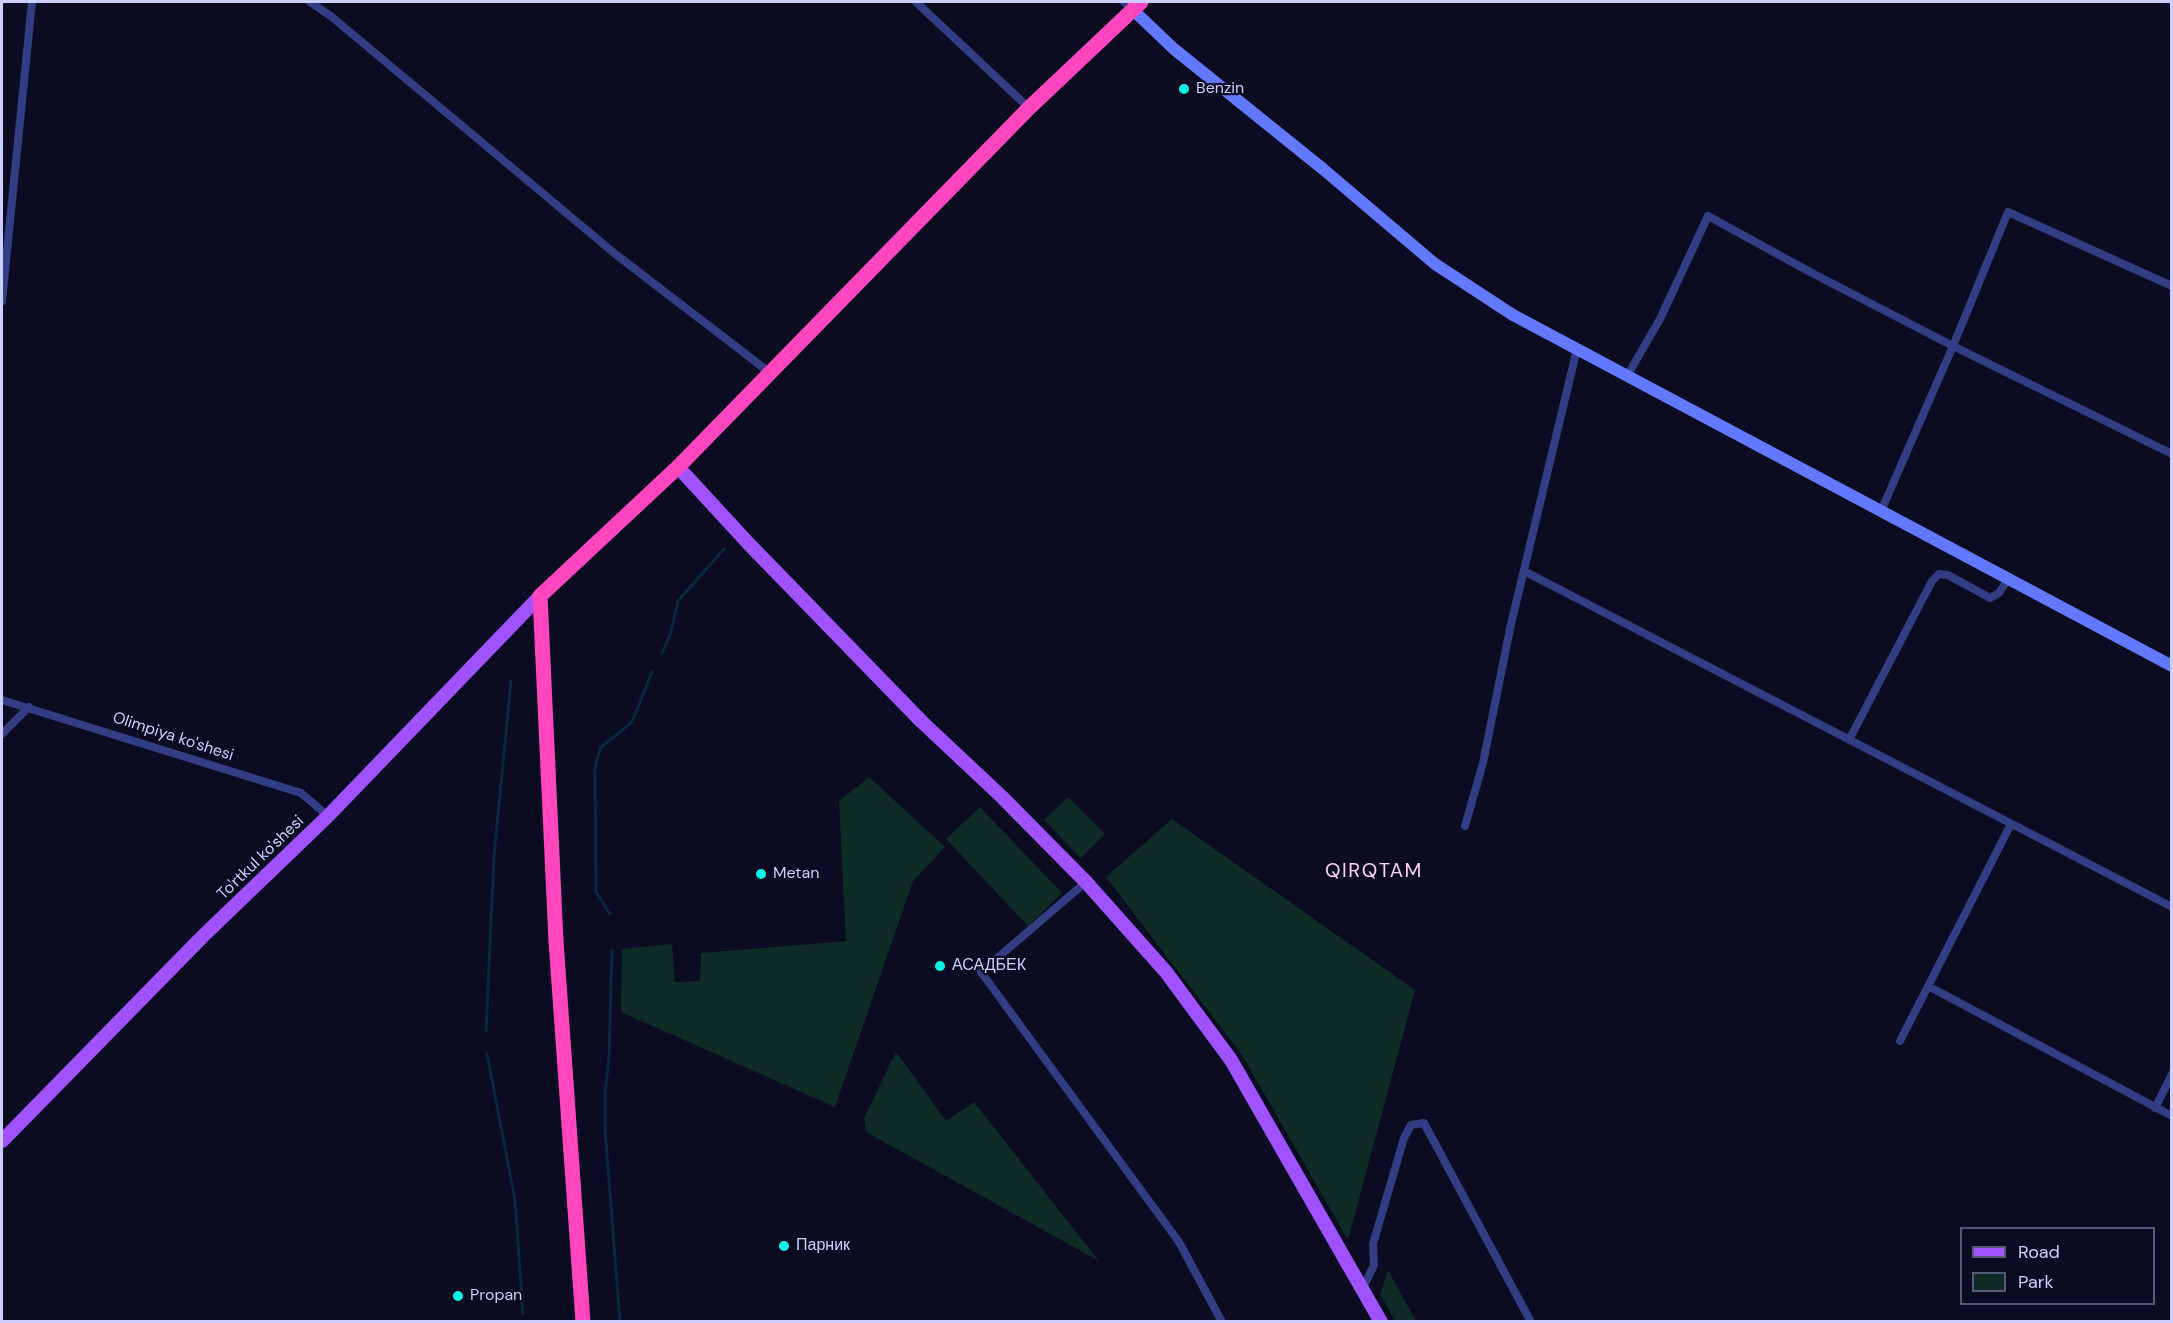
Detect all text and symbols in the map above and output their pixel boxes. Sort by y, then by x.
place label: Benzin [1196,79,1244,99]
marker: Benzin [1177,82,1191,96]
street label: Olimpiya ko'shesi [110,708,236,766]
street label: To'rtkul ko'shesi [214,812,308,904]
district label: QIRQTAM [1325,860,1423,884]
place label: Metan [773,864,819,884]
marker: Metan [754,867,768,881]
place label: АСАДБЕК [952,956,1026,976]
marker: АСАДБЕК [933,959,947,973]
legend [1960,1227,2155,1305]
place label: Парник [796,1236,850,1256]
marker: Парник [777,1239,791,1253]
text: Road [2018,1240,2060,1264]
text: Park [2018,1270,2054,1294]
place label: Propan [470,1286,522,1306]
marker: Propan [451,1289,465,1303]

